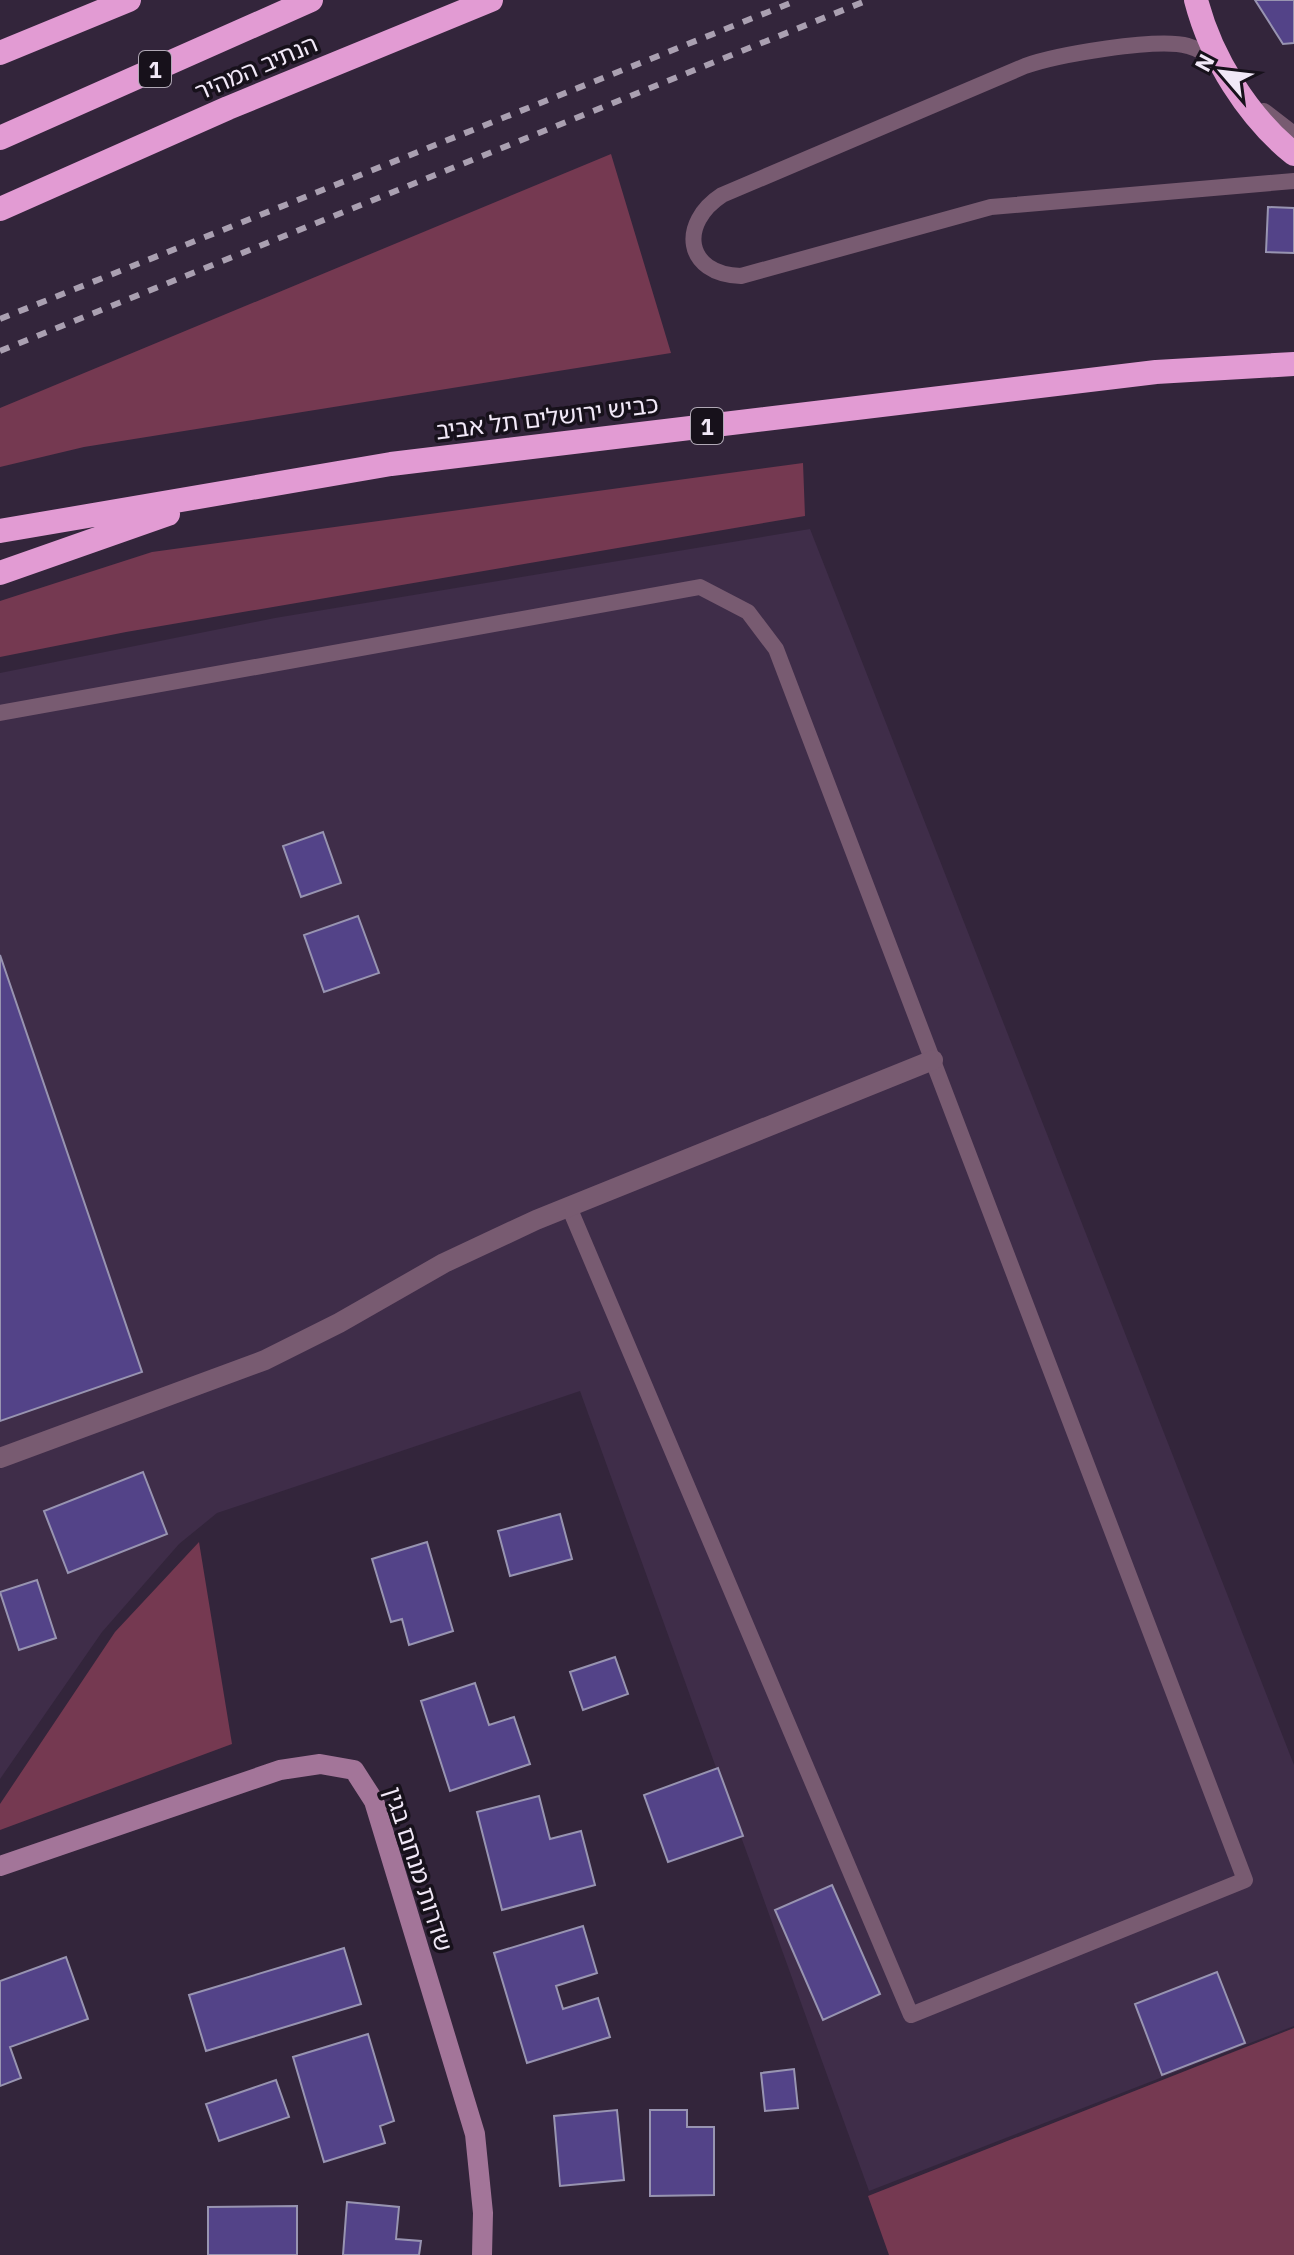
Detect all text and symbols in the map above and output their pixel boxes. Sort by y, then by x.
street label: הנתיב המהיר [190,27,322,107]
north arrow [1182,32,1262,112]
text: N [1187,49,1220,76]
road number: 1 [139,51,171,87]
street label: כביש ירושלים תל אביב [434,387,660,447]
road number: 1 [691,408,723,444]
street label: שדרות מנחם בגין [377,1783,461,1955]

